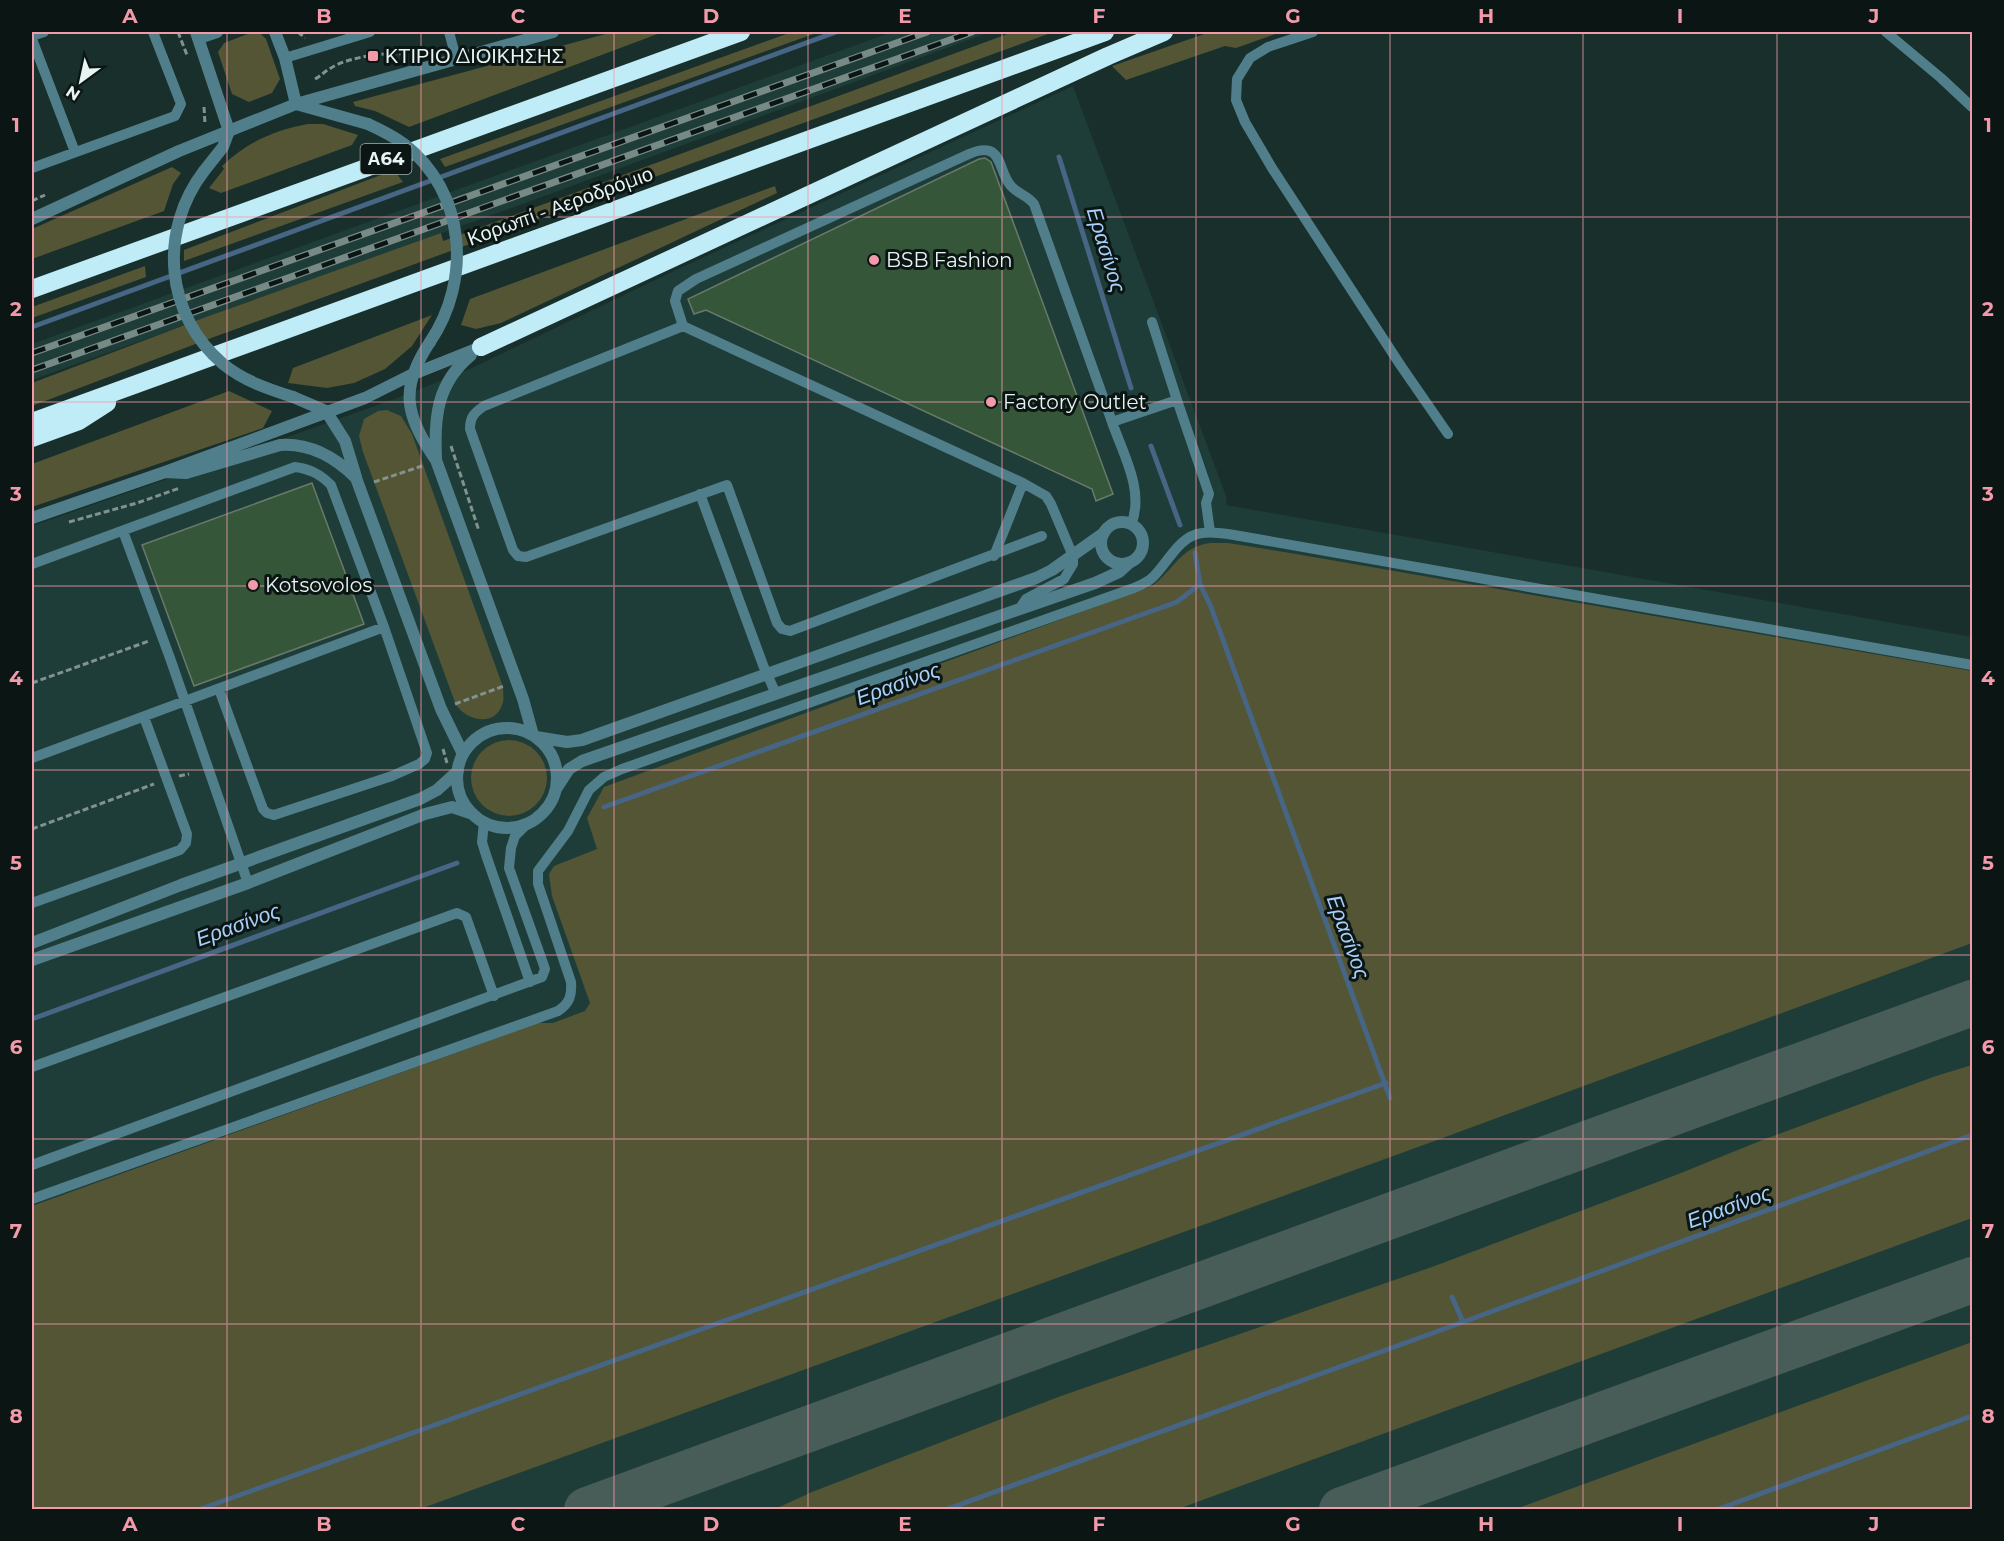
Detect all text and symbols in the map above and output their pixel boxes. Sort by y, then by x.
text: A [121,4,138,28]
text: B [316,4,332,28]
text: C [511,4,526,28]
text: D [703,4,719,28]
text: E [898,4,912,28]
text: F [1093,4,1106,28]
text: G [1285,4,1301,28]
text: H [1478,4,1494,28]
text: I [1677,4,1683,28]
text: J [1868,4,1879,28]
place label: ΚΤΙΡΙΟ ΔΙΟΙΚΗΣΗΣ [385,44,564,68]
marker: ΚΤΙΡΙΟ ΔΙΟΙΚΗΣΗΣ [366,49,380,63]
north arrow [51,51,111,111]
text: N [63,82,84,105]
text: 1 [12,113,20,137]
text: 1 [1984,113,1992,137]
road number: Α64 [360,144,412,174]
street label: Κορωπί - Αεροδρόμιο [464,161,656,251]
water label: Ερασίνος [1082,204,1131,296]
place label: BSB Fashion [886,248,1012,272]
marker: BSB Fashion [867,253,881,267]
text: 2 [10,297,22,321]
text: 2 [1982,297,1994,321]
place label: Factory Outlet [1003,390,1147,414]
marker: Factory Outlet [984,395,998,409]
text: 3 [9,482,22,506]
text: 3 [1981,482,1994,506]
place label: Kotsovolos [265,573,372,597]
marker: Kotsovolos [246,578,260,592]
water label: Ερασίνος [852,657,944,710]
text: 4 [9,666,23,690]
text: 4 [1981,666,1995,690]
text: 5 [10,851,22,875]
text: 5 [1982,851,1994,875]
water label: Ερασίνος [1322,891,1375,983]
water label: Ερασίνος [192,898,284,951]
text: 6 [10,1035,23,1059]
text: 6 [1982,1035,1995,1059]
water label: Ερασίνος [1683,1180,1775,1233]
text: 7 [10,1219,22,1243]
text: 7 [1982,1219,1994,1243]
text: 8 [9,1404,23,1428]
text: 8 [1981,1404,1995,1428]
text: A [121,1512,138,1536]
text: B [316,1512,332,1536]
text: C [511,1512,526,1536]
text: D [703,1512,719,1536]
text: E [898,1512,912,1536]
text: F [1093,1512,1106,1536]
text: G [1285,1512,1301,1536]
text: H [1478,1512,1494,1536]
text: I [1677,1512,1683,1536]
text: J [1868,1512,1879,1536]

